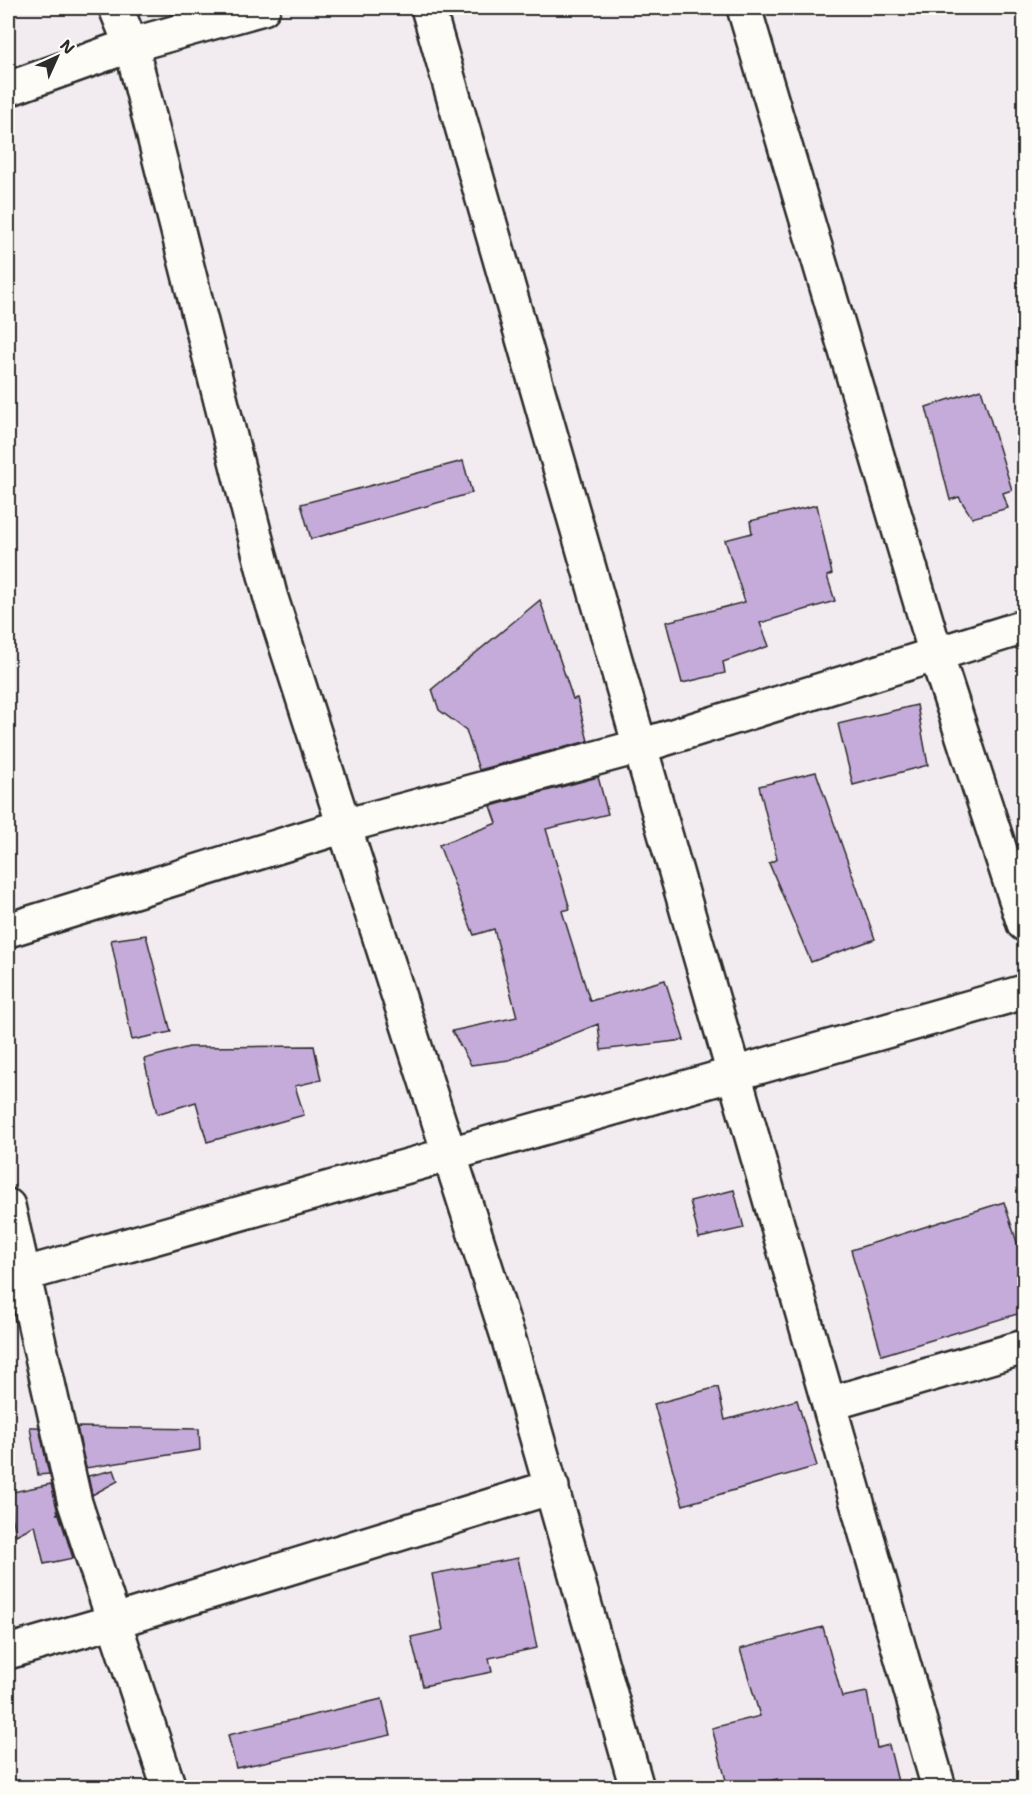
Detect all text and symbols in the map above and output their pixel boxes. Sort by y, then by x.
north arrow [27,27,87,87]
text: N [55,35,79,59]

